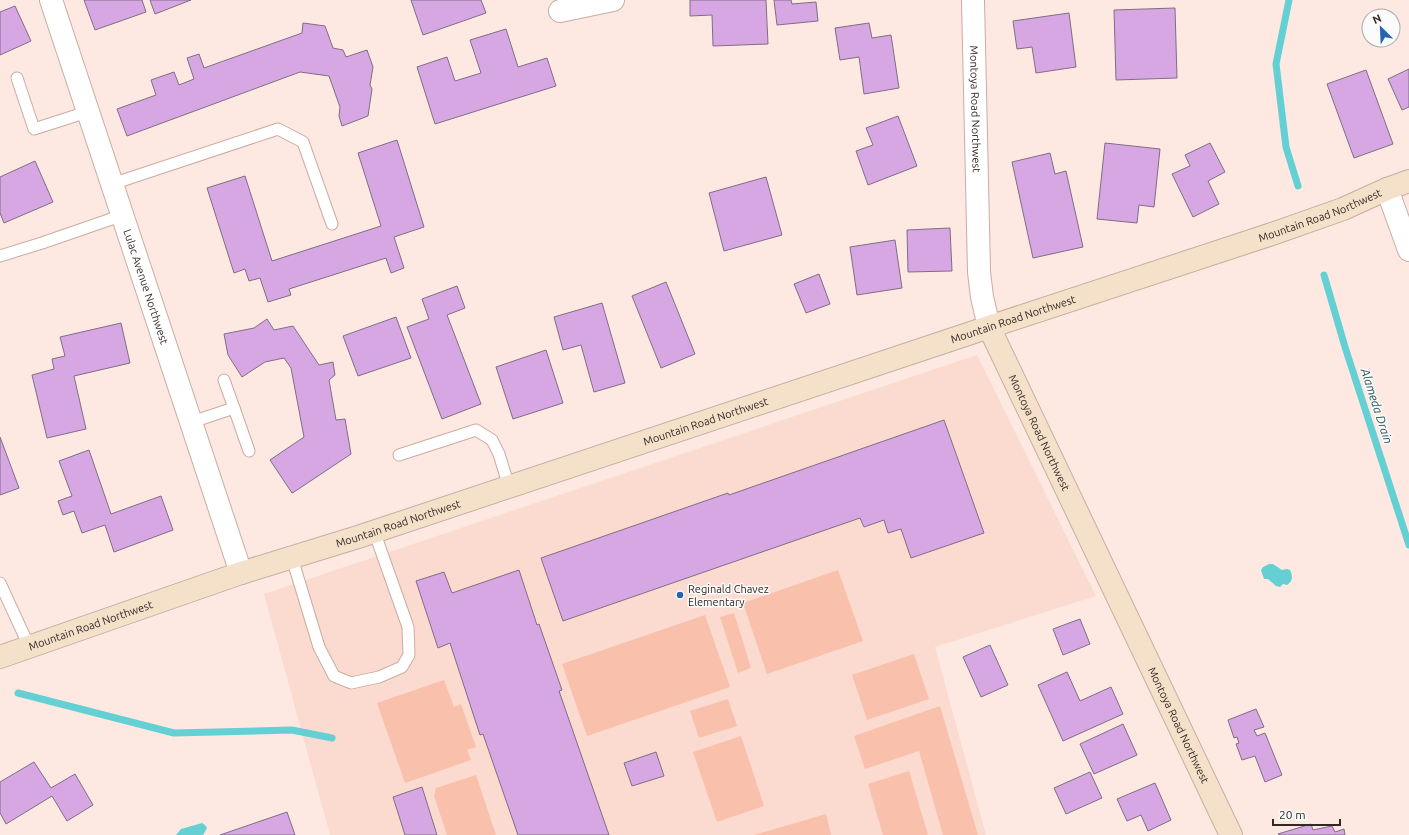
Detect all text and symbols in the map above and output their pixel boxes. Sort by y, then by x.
north arrow [1361,8,1401,48]
text: N [1371,12,1383,26]
street label: Montoya Road Northwest [968,45,983,173]
street label: Mountain Road Northwest [1257,186,1384,244]
street label: Lulac Avenue Northwest [121,228,171,346]
street label: Mountain Road Northwest [949,293,1078,345]
water label: Alameda Drain [1358,366,1395,445]
street label: Montoya Road Northwest [1007,373,1072,493]
street label: Mountain Road Northwest [642,395,770,448]
street label: Mountain Road Northwest [334,497,463,549]
place label: Reginald Chavez Elementary [688,583,769,608]
marker: Reginald Chavez Elementary [675,590,685,600]
street label: Mountain Road Northwest [27,598,155,653]
street label: Montoya Road Northwest [1146,665,1212,786]
scale bar [1273,801,1340,827]
text: 20 m [1279,808,1306,821]

